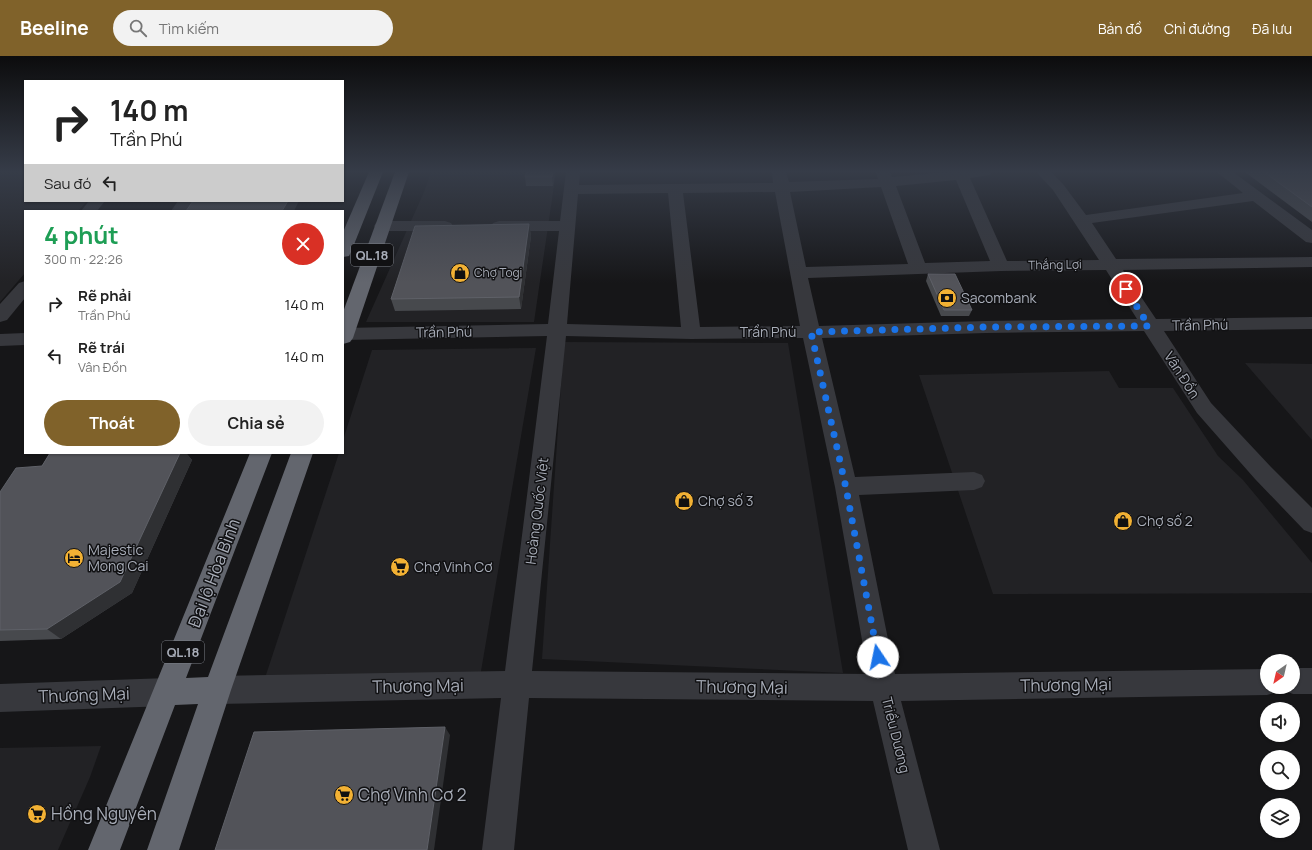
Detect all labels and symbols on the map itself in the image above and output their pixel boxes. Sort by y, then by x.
road number: QL.18 [351,244,393,266]
street label: Thắng Lợi [1028,256,1082,273]
shop icon: Chợ Togi [449,262,471,284]
place label: Chợ Togi [474,264,522,281]
pin [1109,272,1143,306]
bank icon: Sacombank [936,287,958,309]
place label: Sacombank [961,288,1037,307]
street label: Trần Phú [1172,315,1228,334]
street label: Trần Phú [416,322,472,341]
street label: Trần Phú [740,322,796,341]
street label: Vân Đồn [1160,347,1205,402]
street label: Hoàng Quốc Việt [521,456,553,565]
shop icon: Chợ số 3 [673,490,695,512]
place label: Chợ số 3 [698,491,754,510]
shop icon: Chợ số 2 [1112,510,1134,532]
place label: Chợ số 2 [1137,511,1193,530]
street label: Đại lộ Hòa Bình [182,515,245,630]
place label: Majestic Mong Cai [88,540,149,575]
hotel icon: Majestic Mong Cai [63,547,85,569]
supermarket icon: Chợ Vinh Cơ [389,556,411,578]
place label: Chợ Vinh Cơ [414,557,493,576]
position arrow [857,636,899,678]
road number: QL.18 [162,641,204,663]
north arrow [1260,654,1300,694]
street label: Thương Mại [1020,672,1112,697]
street label: Thương Mại [372,673,464,698]
street label: Thương Mại [696,674,788,699]
street label: Thương Mại [38,681,130,708]
street label: Triều Dương [878,695,915,775]
place label: Chợ Vinh Cơ 2 [358,783,467,806]
supermarket icon: Chợ Vinh Cơ 2 [333,784,355,806]
place label: Hồng Nguyên [51,802,157,825]
supermarket icon: Hồng Nguyên [26,803,48,825]

